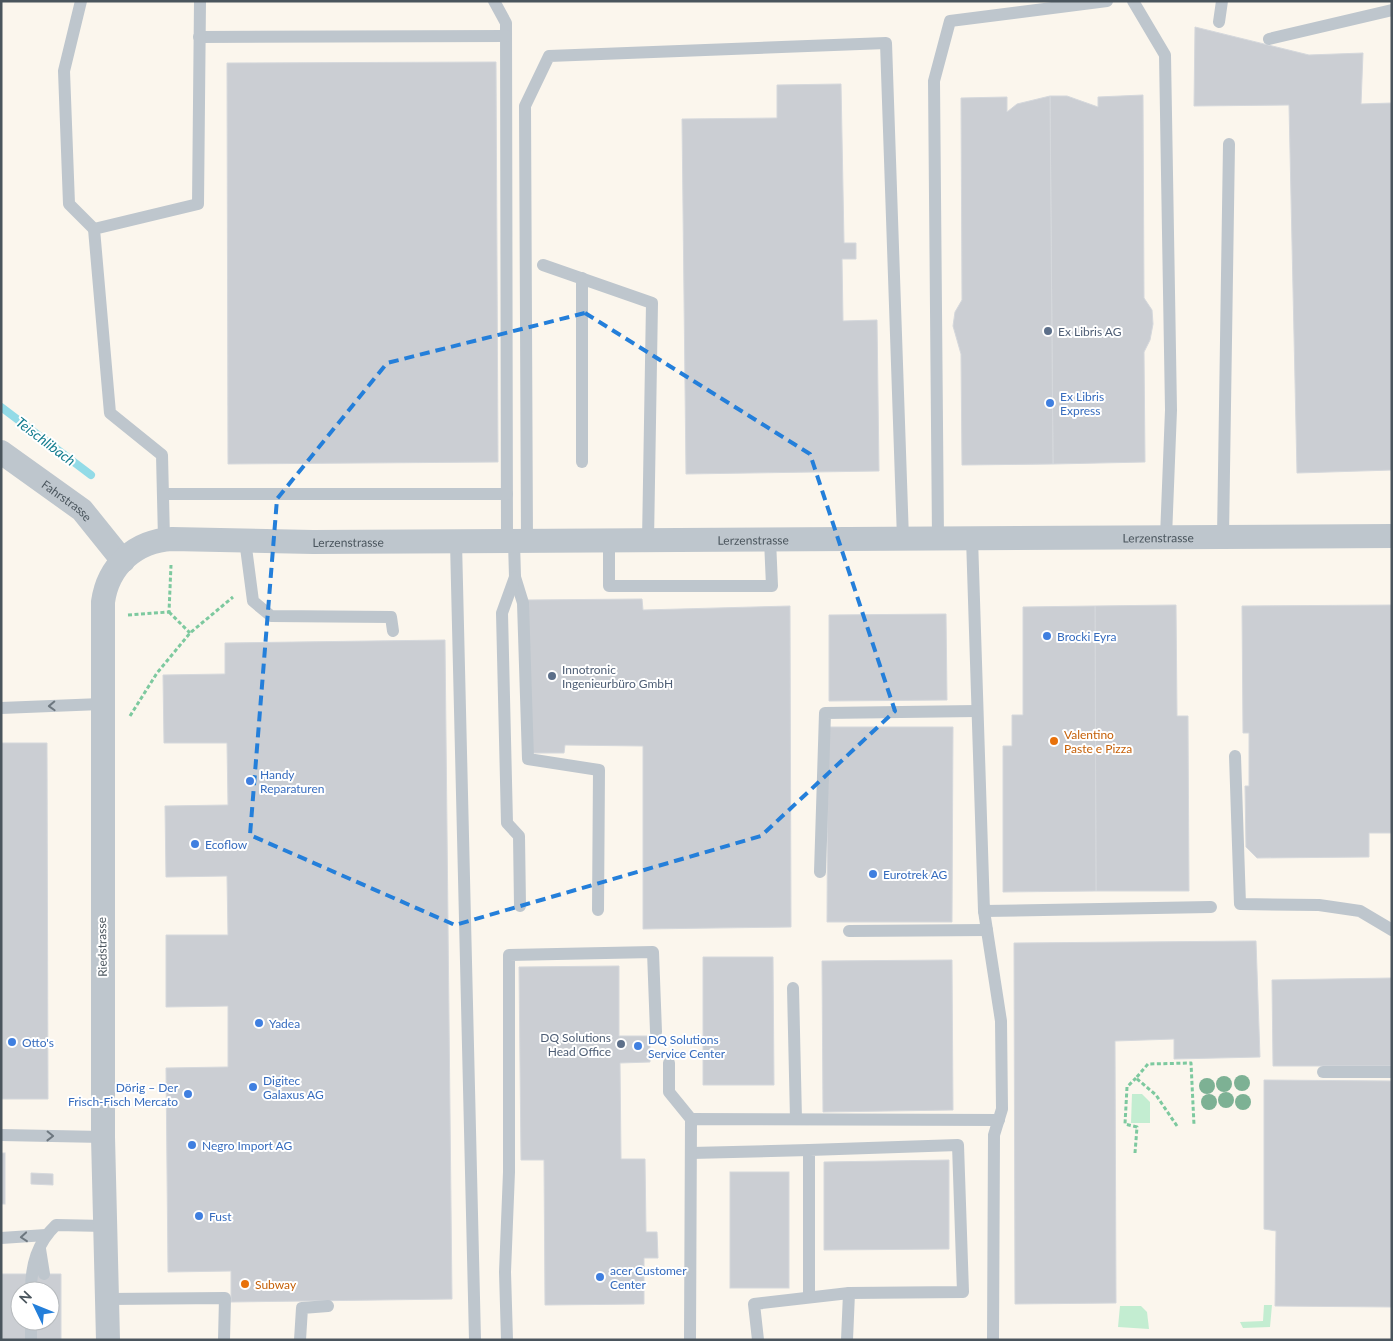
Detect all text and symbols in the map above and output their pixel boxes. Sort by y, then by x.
place label: Ex Libris AG [1058,324,1122,339]
marker: Ex Libris AG [1042,325,1054,337]
place label: Ex Libris Express [1060,389,1104,418]
marker: Ex Libris Express [1044,397,1056,409]
water label: Teischlibach [13,413,79,469]
street label: Fahrstrasse [39,476,95,524]
street label: Lerzenstrasse [1123,530,1194,545]
street label: Lerzenstrasse [718,532,789,547]
street label: Lerzenstrasse [313,534,384,550]
place label: Brocki Eyra [1057,629,1116,644]
marker: Brocki Eyra [1041,630,1053,642]
place label: Innotronic Ingenieurbüro GmbH [562,662,673,691]
marker: Innotronic Ingenieurbüro GmbH [546,670,558,682]
one-way arrow [48,701,56,711]
place label: Valentino Paste e Pizza [1064,727,1132,756]
marker: Valentino Paste e Pizza [1048,735,1060,747]
place label: Handy Reparaturen [260,767,324,796]
marker: Handy Reparaturen [244,775,256,787]
place label: Ecoflow [205,837,248,852]
marker: Ecoflow [189,838,201,850]
place label: Eurotrek AG [883,867,948,882]
marker: Eurotrek AG [867,868,879,880]
street label: Riedstrasse [94,917,110,977]
place label: Yadea [269,1016,300,1031]
marker: Yadea [253,1017,265,1029]
place label: DQ Solutions Head Office [540,1030,611,1059]
place label: DQ Solutions Service Center [648,1032,726,1061]
place label: Otto's [22,1035,54,1050]
marker: Otto's [6,1036,18,1048]
marker: DQ Solutions Head Office [615,1038,627,1050]
marker: DQ Solutions Service Center [632,1040,644,1052]
place label: Digitec Galaxus AG [263,1073,324,1102]
place label: Dörig – Der Frisch-Fisch Mercato [68,1080,179,1109]
marker: Digitec Galaxus AG [247,1081,259,1093]
marker: Dörig – Der Frisch-Fisch Mercato [182,1088,194,1100]
one-way arrow [46,1131,54,1142]
place label: Negro Import AG [202,1138,292,1153]
marker: Negro Import AG [186,1139,198,1151]
place label: Fust [209,1209,232,1224]
marker: Fust [193,1210,205,1222]
one-way arrow [19,1231,27,1242]
place label: acer Customer Center [610,1263,687,1292]
marker: acer Customer Center [594,1271,606,1283]
place label: Subway [255,1277,297,1292]
marker: Subway [239,1278,251,1290]
north arrow [10,1281,60,1331]
text: N [15,1287,35,1307]

